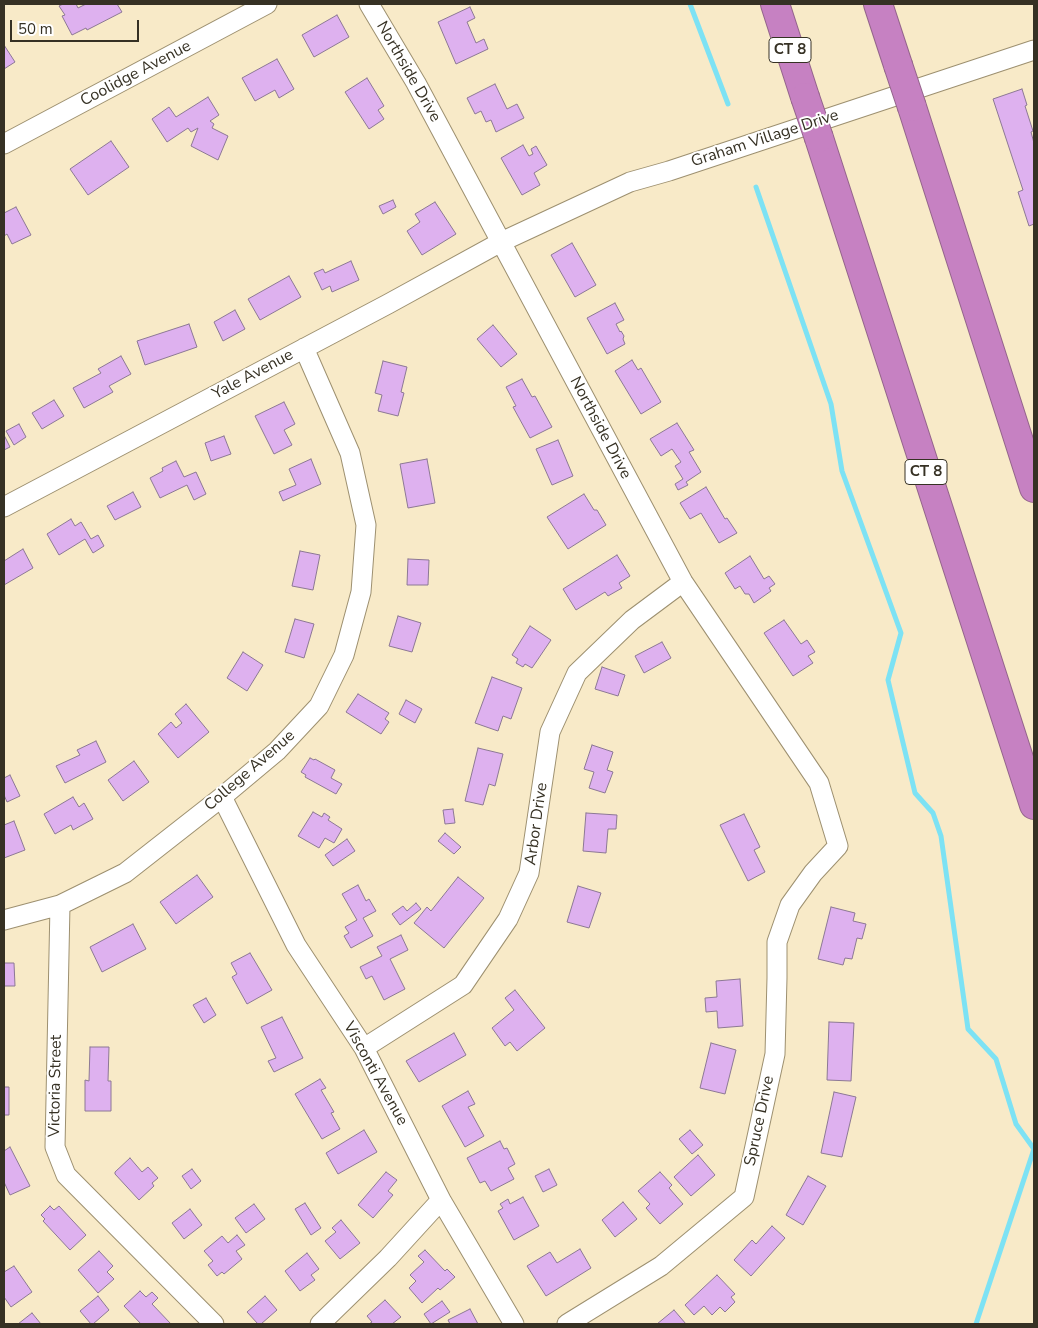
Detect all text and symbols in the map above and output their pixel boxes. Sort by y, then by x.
scale bar [12,10,141,42]
street label: Northside Drive [371,18,445,126]
text: 50 m [18,19,53,39]
street label: Coolidge Avenue [78,37,194,111]
road number: CT 8 [769,38,811,62]
street label: Graham Village Drive [689,106,841,172]
street label: Yale Avenue [209,346,297,404]
street label: Northside Drive [565,374,635,482]
road number: CT 8 [905,460,947,484]
street label: College Avenue [201,727,299,815]
street label: Arbor Drive [522,781,552,867]
street label: Visconti Avenue [339,1019,411,1129]
street label: Victoria Street [46,1035,66,1137]
street label: Spruce Drive [741,1074,779,1168]

